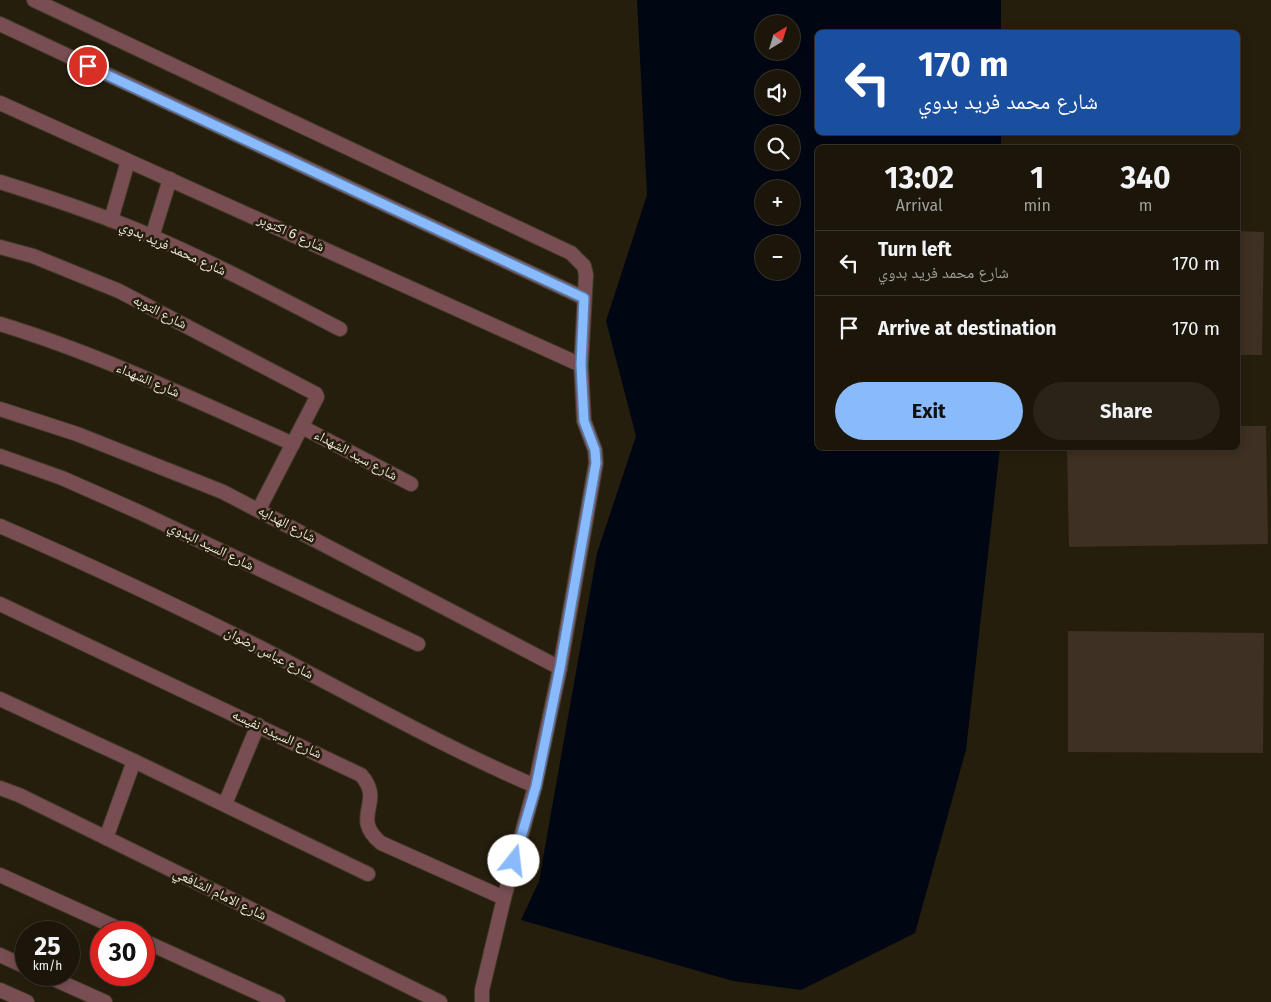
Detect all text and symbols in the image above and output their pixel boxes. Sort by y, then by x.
north arrow [755,15,800,60]
map controls [755,15,800,280]
text: 170 m [918,43,1009,85]
pin [67,45,109,87]
icon: left [835,50,900,115]
icon: arrive [74,52,102,80]
button: sound [755,70,800,115]
text: شارع محمد فريد بدوي [918,88,1098,115]
button: search [755,125,800,170]
text: 13:02 [884,160,954,196]
text: 1 [1030,160,1044,196]
text: 340 [1120,160,1171,196]
button: + [755,180,800,225]
text: Arrival [896,196,943,215]
text: min [1023,196,1051,215]
text: m [1139,196,1152,215]
street label: شارع 6 اكتوبر [253,210,327,256]
street label: شارع محمد فريد بدوي [116,217,229,281]
button: − [755,235,800,280]
text: Turn left [878,238,952,261]
icon: left [835,249,863,277]
text: 170 m [1172,252,1220,275]
text: شارع محمد فريد بدوي [878,263,1009,282]
street label: شارع التوبه [130,291,190,334]
icon: arrive [835,314,863,342]
text: Arrive at destination [878,317,1057,340]
text: 170 m [1172,317,1220,340]
street label: شارع الشهداء [113,359,182,402]
button: Exit [835,382,1023,440]
button: Share [1033,382,1220,440]
street label: شارع سيد الشهداء [311,426,401,485]
street label: شارع الهدايه [255,502,319,547]
street label: شارع السيد البدوي [164,518,257,576]
street label: شارع عباس رضوان [221,623,316,684]
street label: شارع السيده نفيسه [229,706,325,763]
position arrow [487,834,539,886]
street label: شارع الامام الشافعي [169,864,269,926]
speed limit sign: 30 [90,921,155,986]
text: 25 [34,932,61,962]
text: km/h [33,959,62,973]

